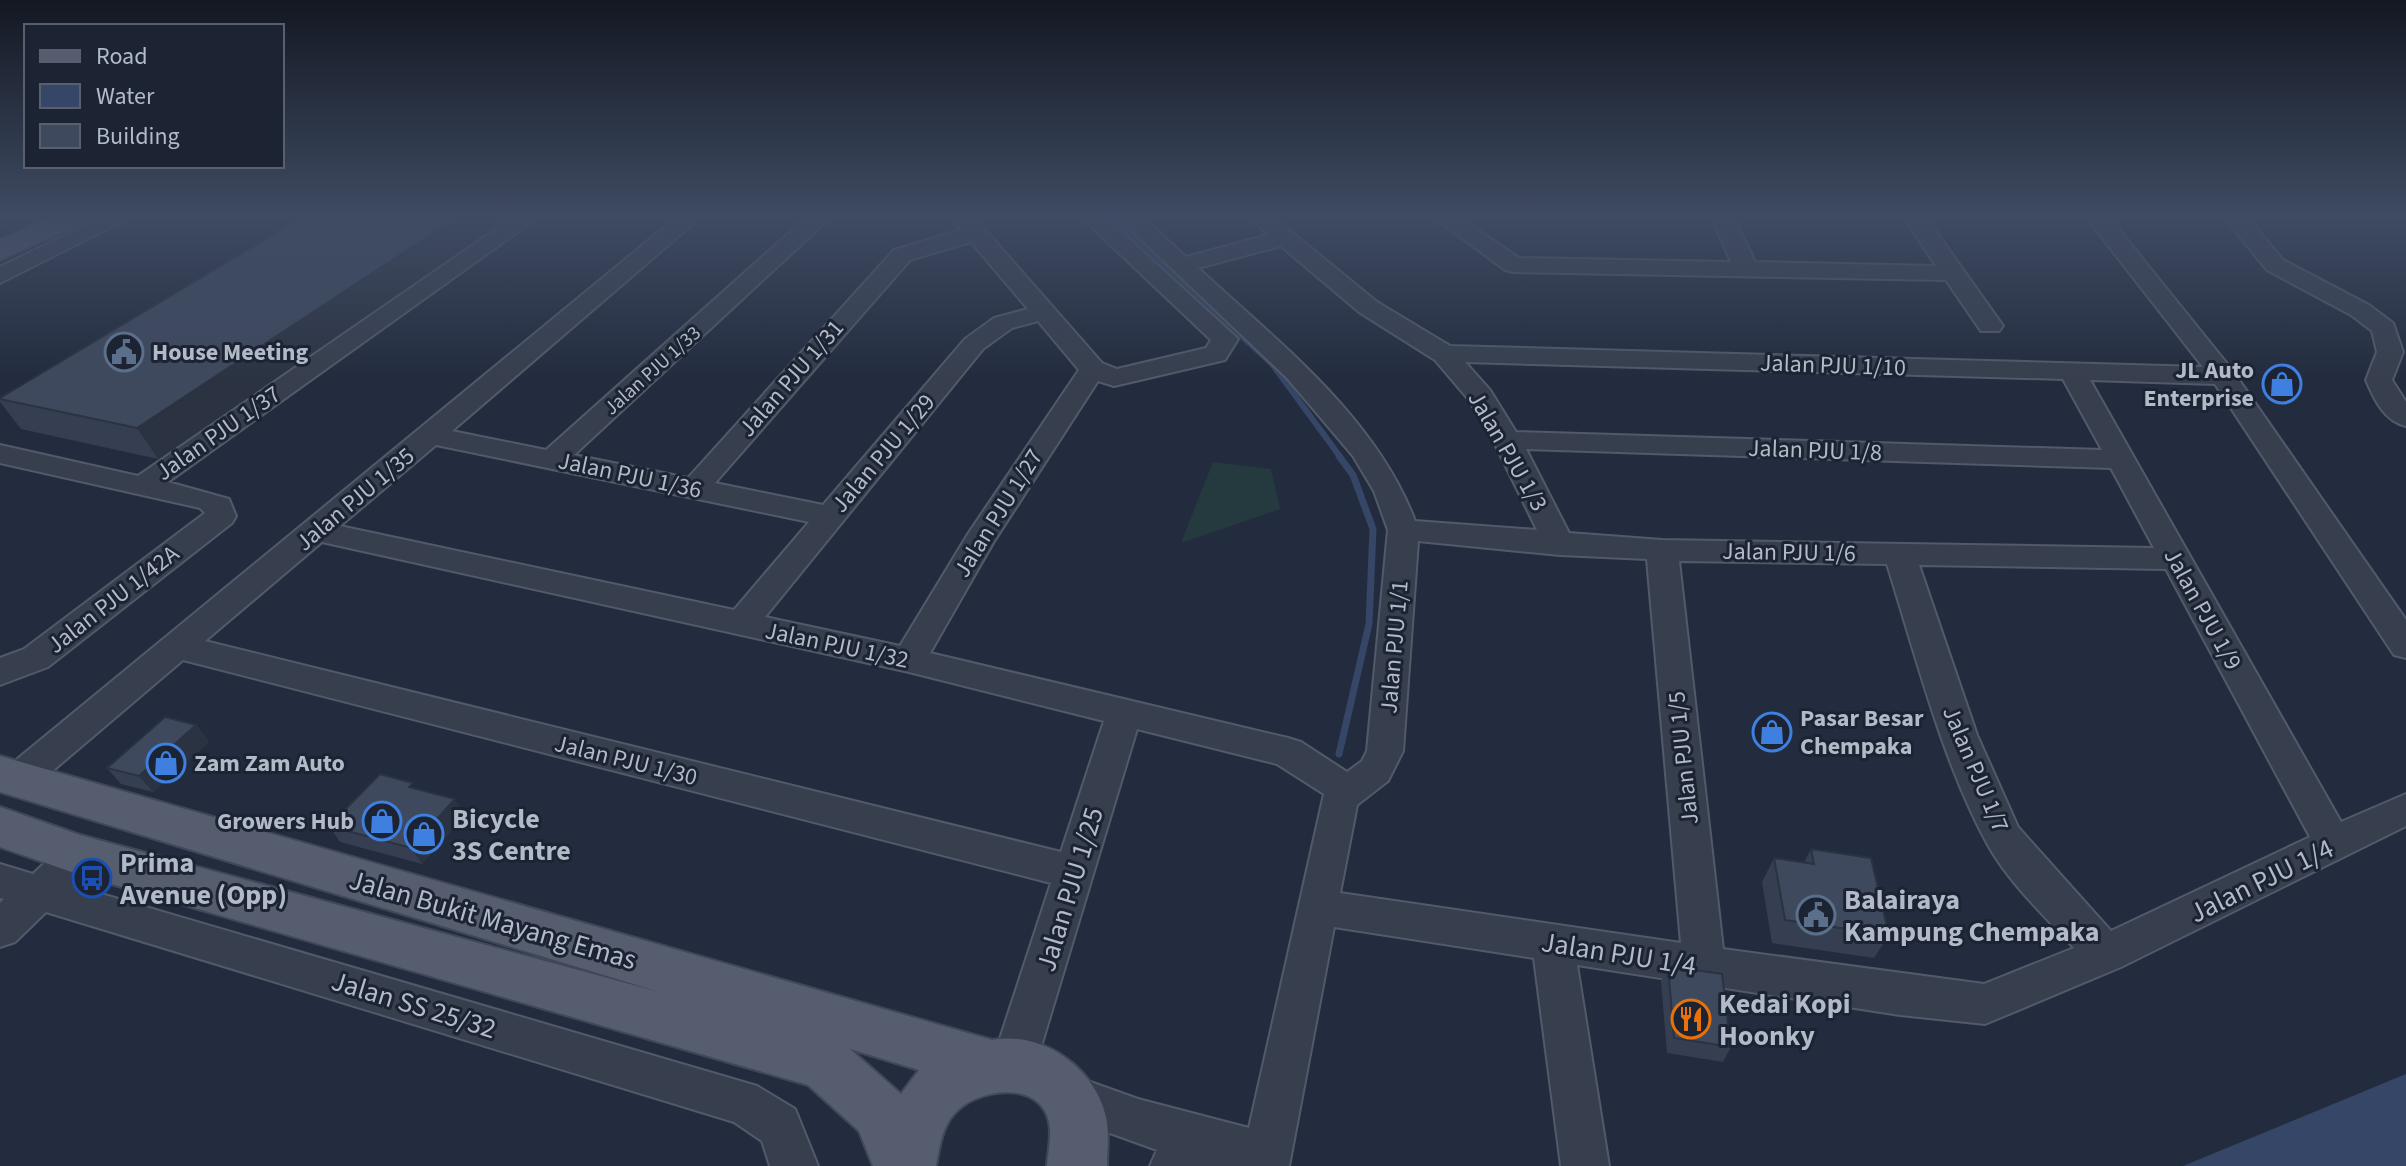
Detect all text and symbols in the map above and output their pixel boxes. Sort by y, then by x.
legend [24,24,284,168]
text: Road [96,39,148,74]
text: Water [96,79,155,114]
text: Building [96,119,180,154]
street label: Jalan PJU 1/31 [730,312,852,445]
street label: Jalan PJU 1/33 [598,320,707,422]
public building icon: House Meeting [103,331,145,373]
place label: House Meeting [152,335,308,370]
street label: Jalan PJU 1/10 [1760,345,1906,386]
place label: JL Auto Enterprise [2143,353,2254,416]
shop icon: JL Auto Enterprise [2261,363,2303,405]
street label: Jalan PJU 1/37 [149,377,288,490]
street label: Jalan PJU 1/3 [1459,385,1556,518]
street label: Jalan PJU 1/29 [823,386,944,520]
street label: Jalan PJU 1/8 [1747,431,1882,470]
street label: Jalan PJU 1/35 [288,439,422,560]
street label: Jalan PJU 1/27 [945,442,1052,584]
street label: Jalan PJU 1/36 [555,443,705,508]
street label: Jalan PJU 1/6 [1722,534,1856,571]
street label: Jalan PJU 1/42A [40,537,187,662]
street label: Jalan PJU 1/9 [2155,542,2250,676]
street label: Jalan PJU 1/1 [1371,579,1418,715]
street label: Jalan PJU 1/32 [762,613,912,678]
street label: Jalan PJU 1/5 [1659,690,1708,826]
place label: Pasar Besar Chempaka [1800,701,1924,764]
street label: Jalan PJU 1/7 [1933,701,2018,838]
shop icon: Pasar Besar Chempaka [1751,711,1793,753]
street label: Jalan PJU 1/30 [551,726,701,795]
shop icon: Zam Zam Auto [145,742,187,784]
place label: Zam Zam Auto [194,746,345,781]
place label: Bicycle 3S Centre [452,799,571,871]
shop icon: Growers Hub [361,800,403,842]
street label: Jalan PJU 1/25 [1026,802,1114,976]
place label: Growers Hub [217,804,354,839]
shop icon: Bicycle 3S Centre [403,813,445,855]
street label: Jalan PJU 1/4 [2182,829,2340,933]
place label: Prima Avenue (Opp) [119,843,287,915]
bus stop icon: Prima Avenue (Opp) [71,857,113,899]
street label: Jalan Bukit Mayang Emas [344,860,641,980]
place label: Balairaya Kampung Chempaka [1844,880,2100,952]
public building icon: Balairaya Kampung Chempaka [1795,894,1837,936]
street label: Jalan PJU 1/4 [1539,922,1699,986]
street label: Jalan SS 25/32 [326,961,501,1049]
place label: Kedai Kopi Hoonky [1719,984,1850,1056]
restaurant icon: Kedai Kopi Hoonky [1670,998,1712,1040]

